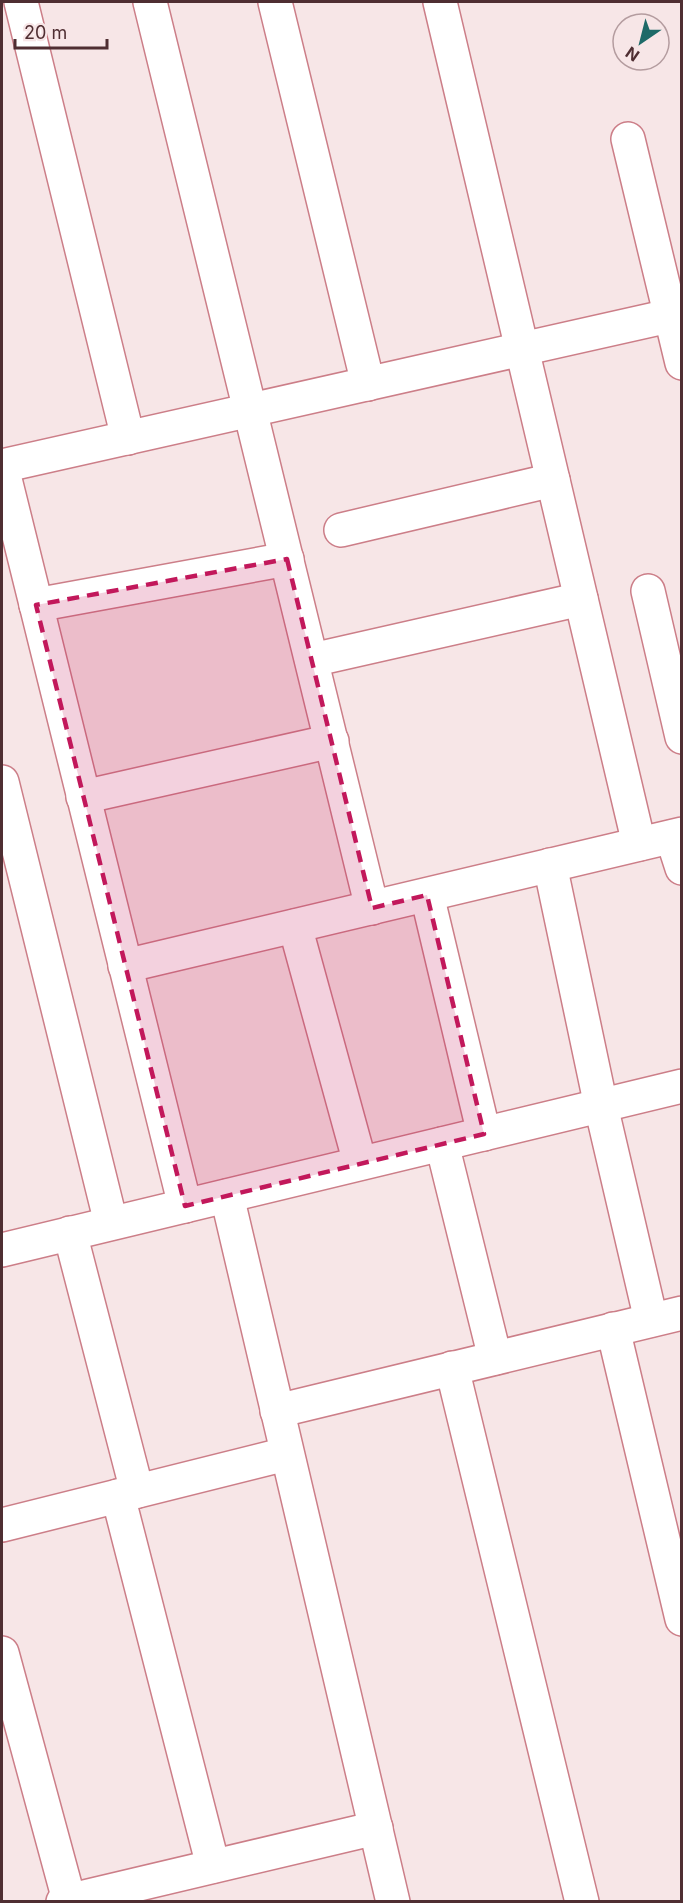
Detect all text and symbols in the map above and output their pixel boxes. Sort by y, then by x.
scale bar [15,12,106,50]
north arrow [611,12,671,72]
text: 20 m [24,22,67,43]
text: N [622,43,643,66]

